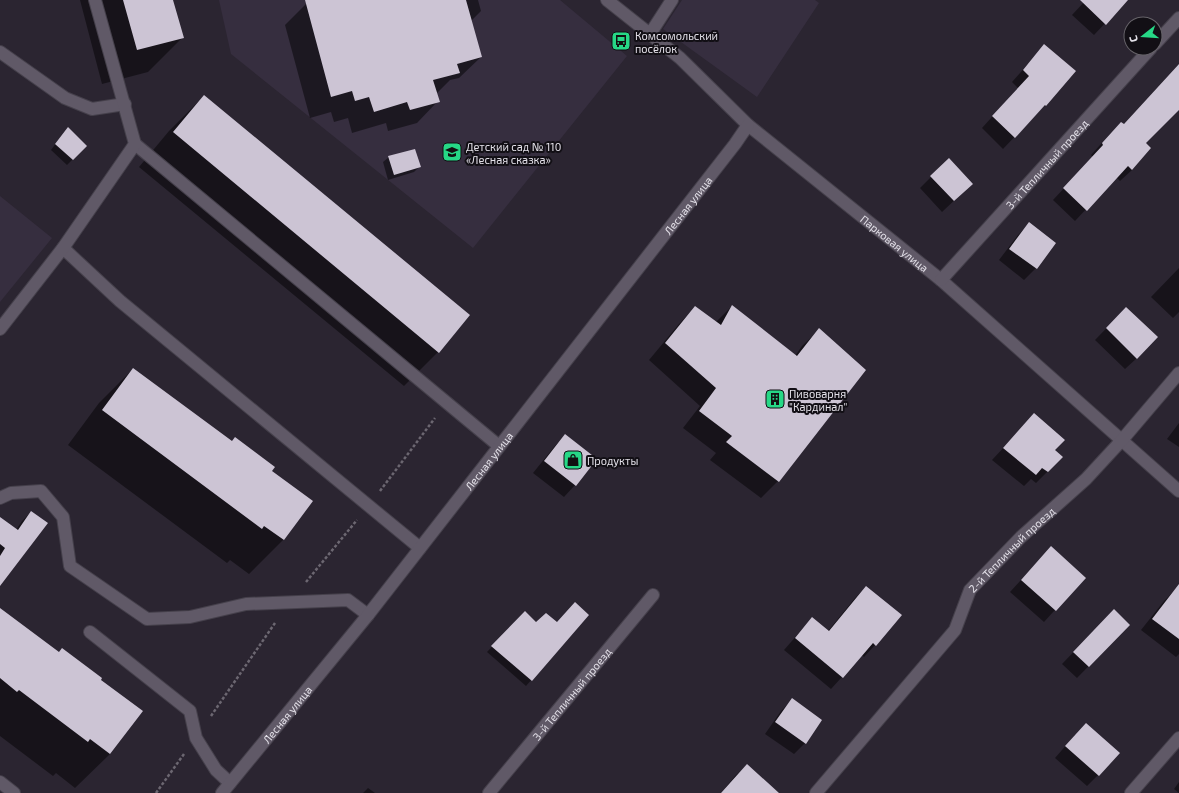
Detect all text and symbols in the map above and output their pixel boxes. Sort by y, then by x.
north arrow [1123,16,1163,56]
place label: Комсомольский посёлок [635,29,718,55]
bus stop icon: Комсомольский посёлок [610,30,632,52]
text: С [1126,34,1140,44]
street label: 3-й Тепличный проезд [1003,116,1090,211]
place label: Детский сад № 110 «Лесная сказка» [466,140,561,166]
school or university icon: Детский сад № 110 «Лесная сказка» [441,141,463,163]
street label: Лесная улица [661,173,714,237]
street label: Парковая улица [858,212,931,274]
place label: Пивоварня "Кардинал" [789,387,847,413]
building icon: Пивоварня "Кардинал" [764,388,786,410]
street label: Лесная улица [462,429,515,492]
shop icon: Продукты [562,449,584,471]
place label: Продукты [587,454,638,468]
street label: 2-й Тепличный проезд [965,503,1057,595]
street label: 3-й Тепличный проезд [529,644,614,743]
street label: Лесная улица [259,683,314,745]

